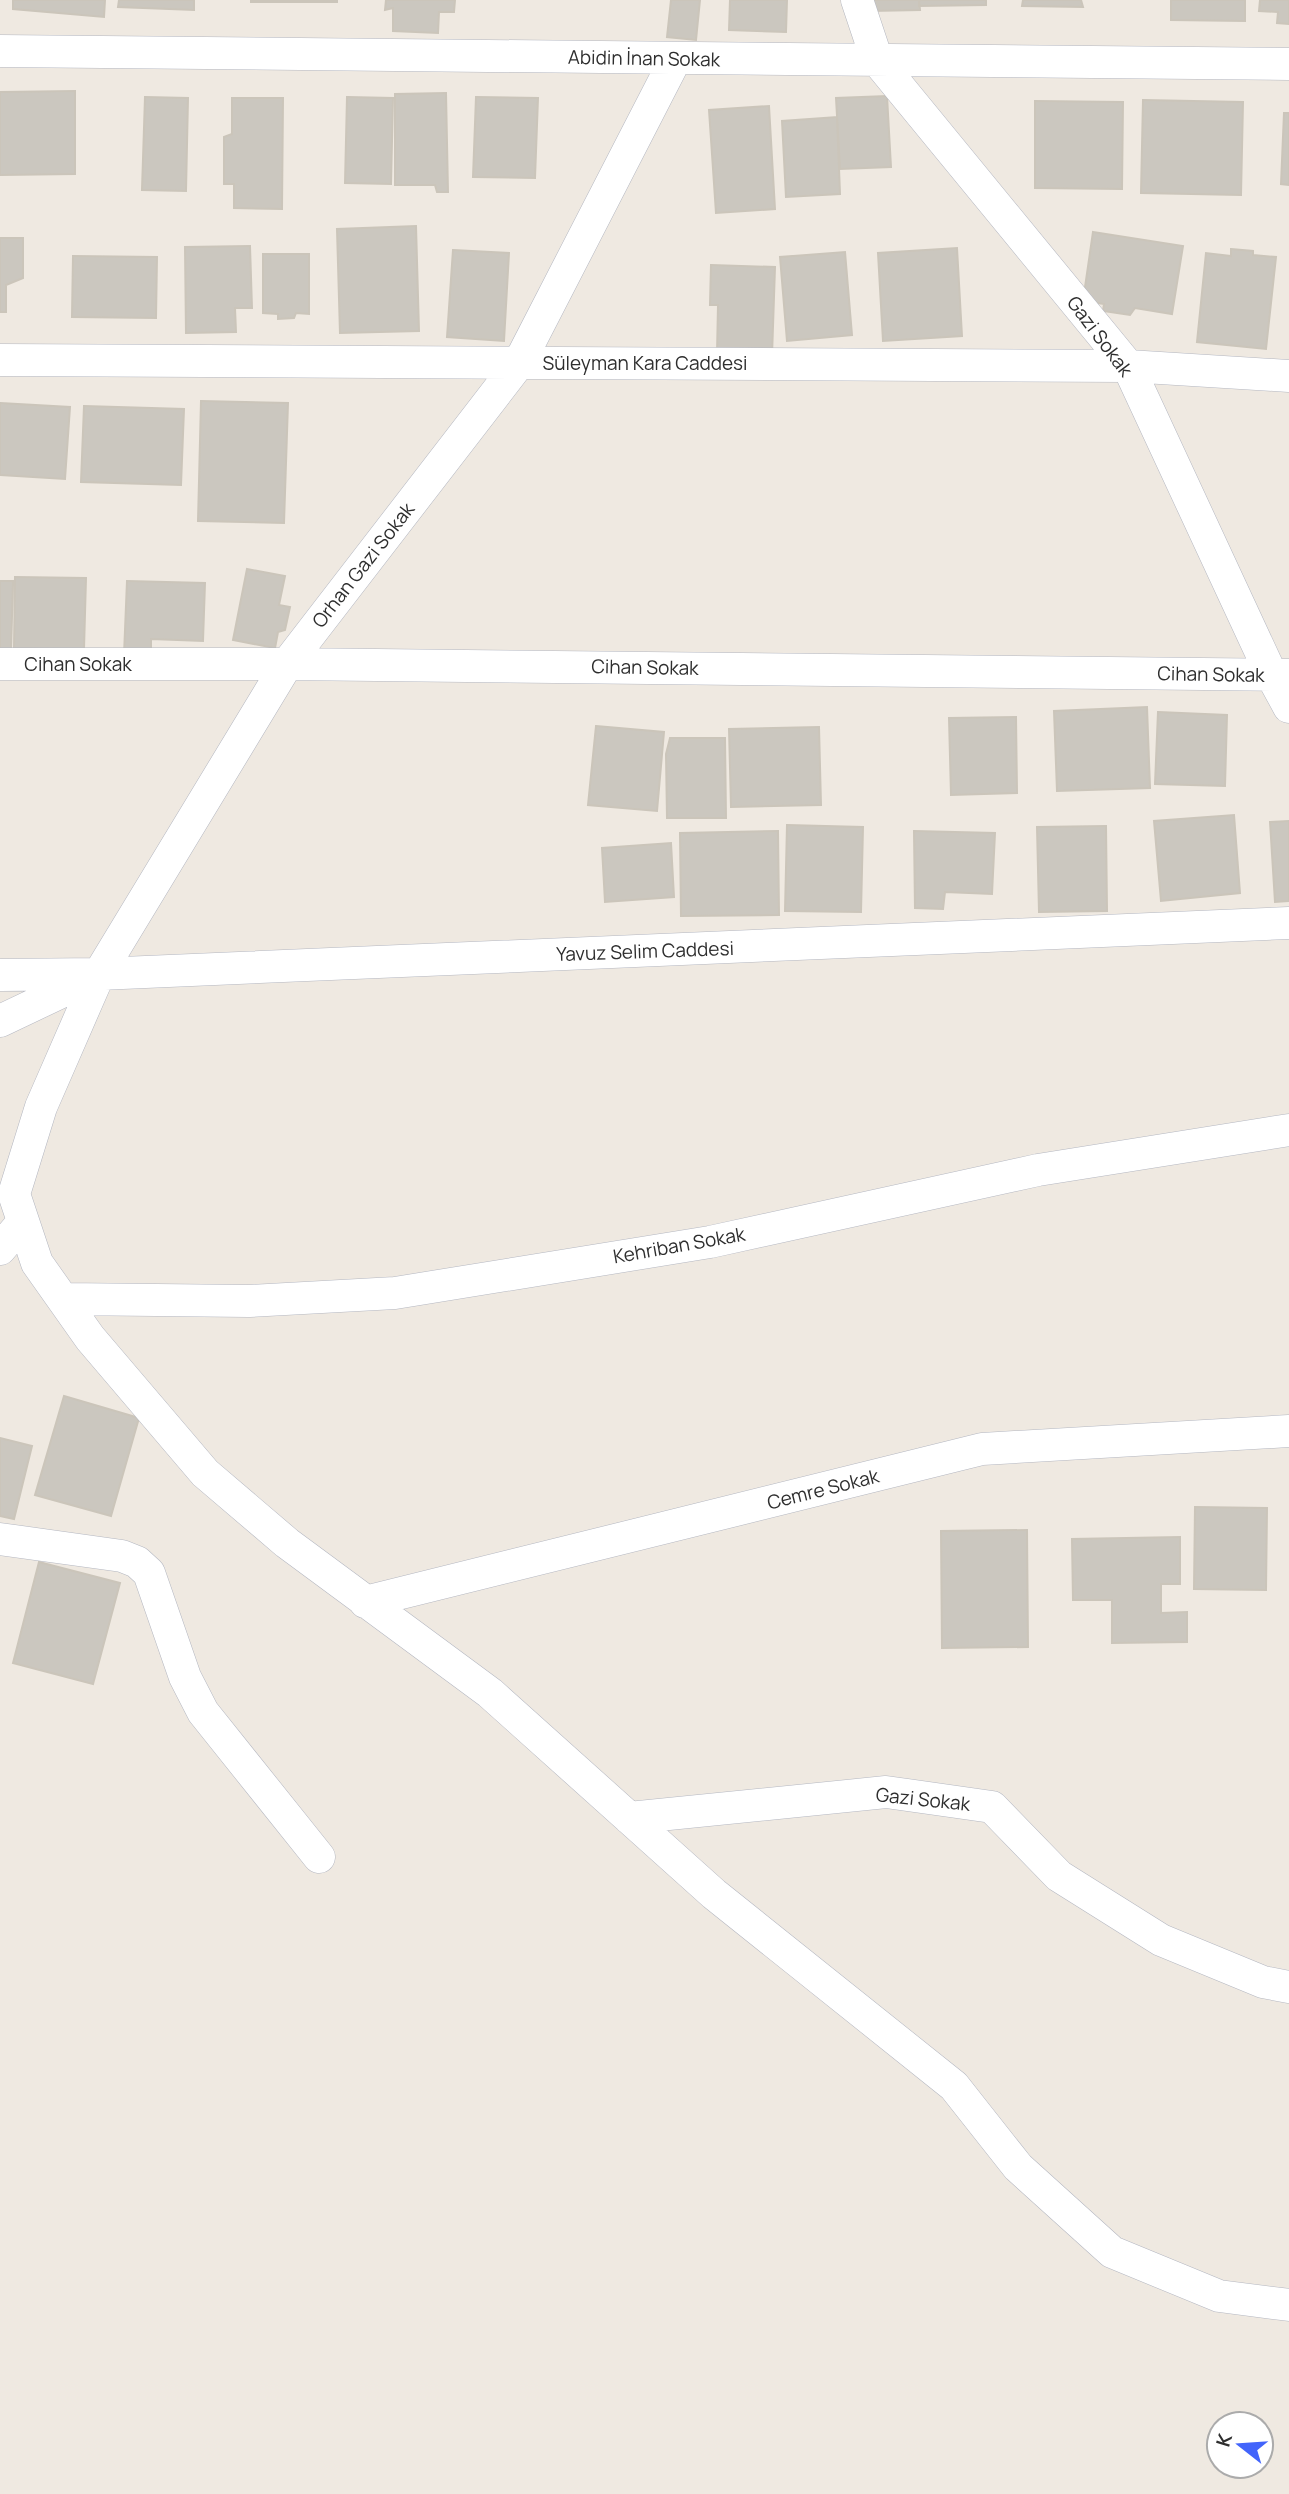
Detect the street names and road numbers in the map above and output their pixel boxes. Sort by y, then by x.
street label: Abidin İnan Sokak [568,44,721,72]
street label: Gazi Sokak [1061,290,1139,382]
street label: Süleyman Kara Caddesi [543,350,747,376]
street label: Orhan Gazi Sokak [306,497,420,633]
street label: Cihan Sokak [24,651,132,677]
street label: Cihan Sokak [591,653,699,681]
street label: Cihan Sokak [1157,660,1265,688]
street label: Yavuz Selim Caddesi [556,935,734,967]
street label: Kehriban Sokak [611,1221,748,1269]
street label: Cemre Sokak [764,1462,882,1515]
street label: Gazi Sokak [875,1781,972,1817]

